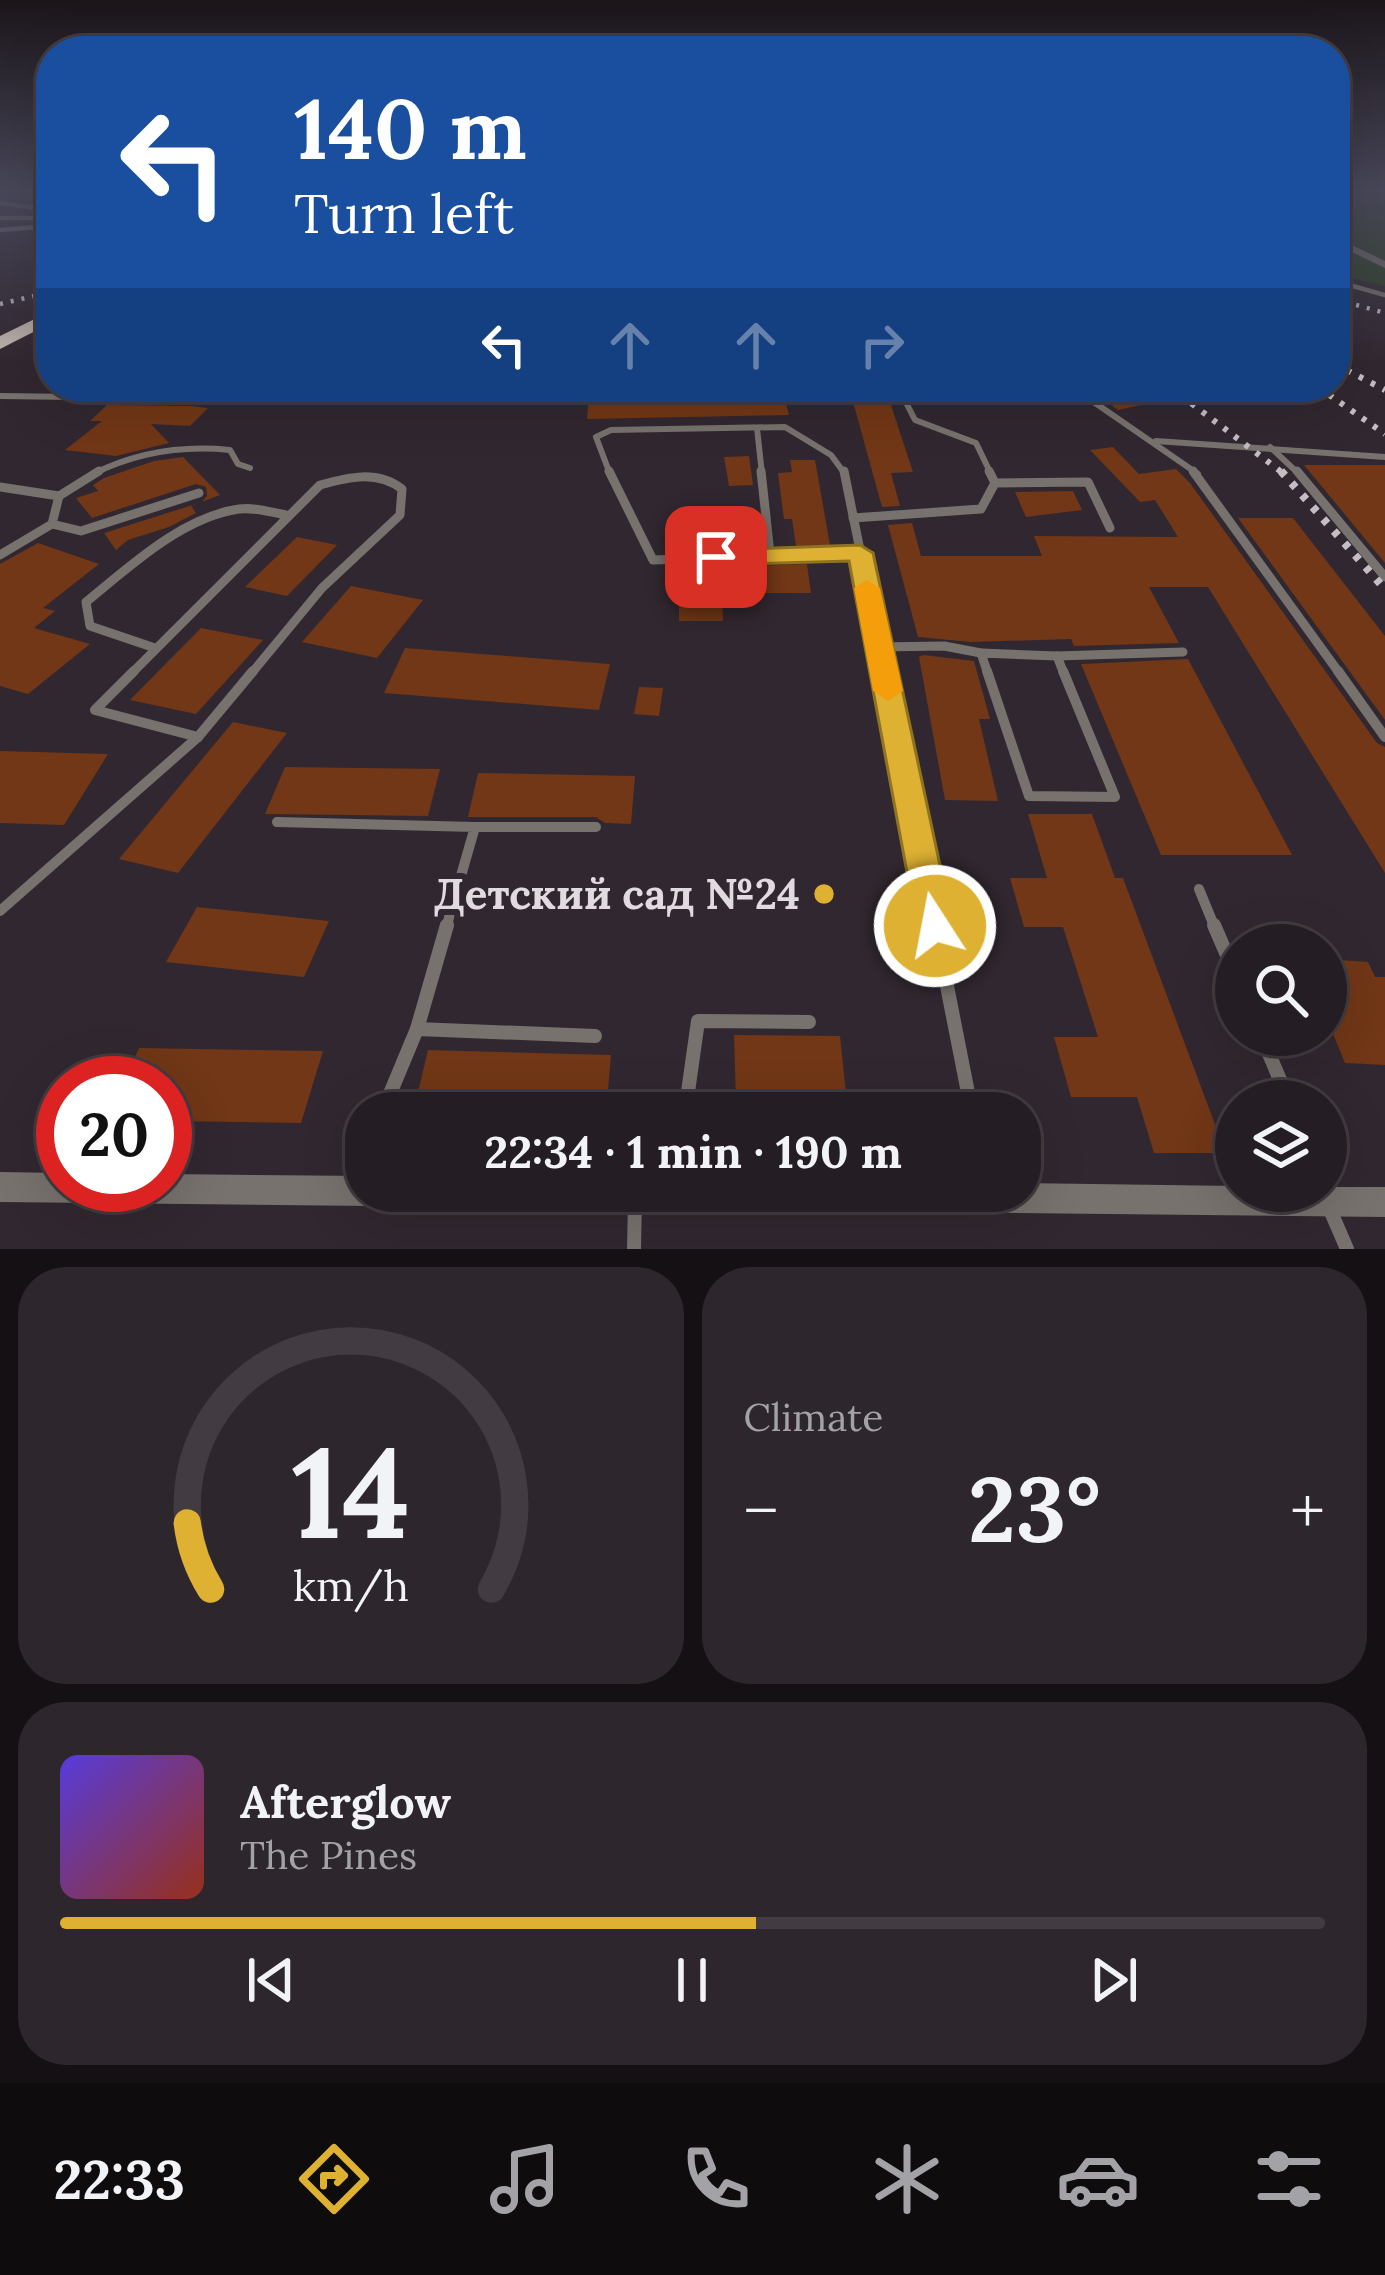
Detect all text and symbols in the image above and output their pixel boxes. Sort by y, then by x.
text: 140 m [294,74,527,182]
icon: left [96,84,252,240]
text: Turn left [294,179,514,248]
icon: left [471,312,537,378]
icon: ahead [597,312,663,378]
icon: ahead [723,312,789,378]
icon: right [849,312,915,378]
pin [665,506,767,608]
icon: arrive [683,524,749,590]
position arrow [872,863,998,989]
place label: Детский сад №24 [434,867,800,921]
marker: Детский сад №24 [811,881,837,907]
map controls [1215,924,1347,1212]
button: search [1215,924,1347,1056]
speed limit sign: 20 [36,1056,192,1212]
button: layers [1215,1080,1347,1212]
text: 22:34 · 1 min · 190 m [484,1123,902,1180]
text: Climate [744,1392,883,1442]
text: 14 [291,1412,410,1572]
text: 23° [968,1451,1101,1567]
text: − [744,1468,778,1552]
text: + [1290,1468,1325,1552]
text: km/h [293,1557,409,1612]
text: Afterglow [240,1773,451,1830]
text: The Pines [240,1830,417,1880]
icon: previous [238,1947,304,2013]
icon: pause [659,1947,725,2013]
icon: next [1081,1947,1147,2013]
icon: directions [292,2137,376,2221]
icon: music [483,2137,567,2221]
icon: phone [674,2137,758,2221]
icon: climate [865,2137,949,2221]
icon: car [1056,2137,1140,2221]
icon: filters [1247,2137,1331,2221]
text: 22:33 [54,2145,185,2214]

